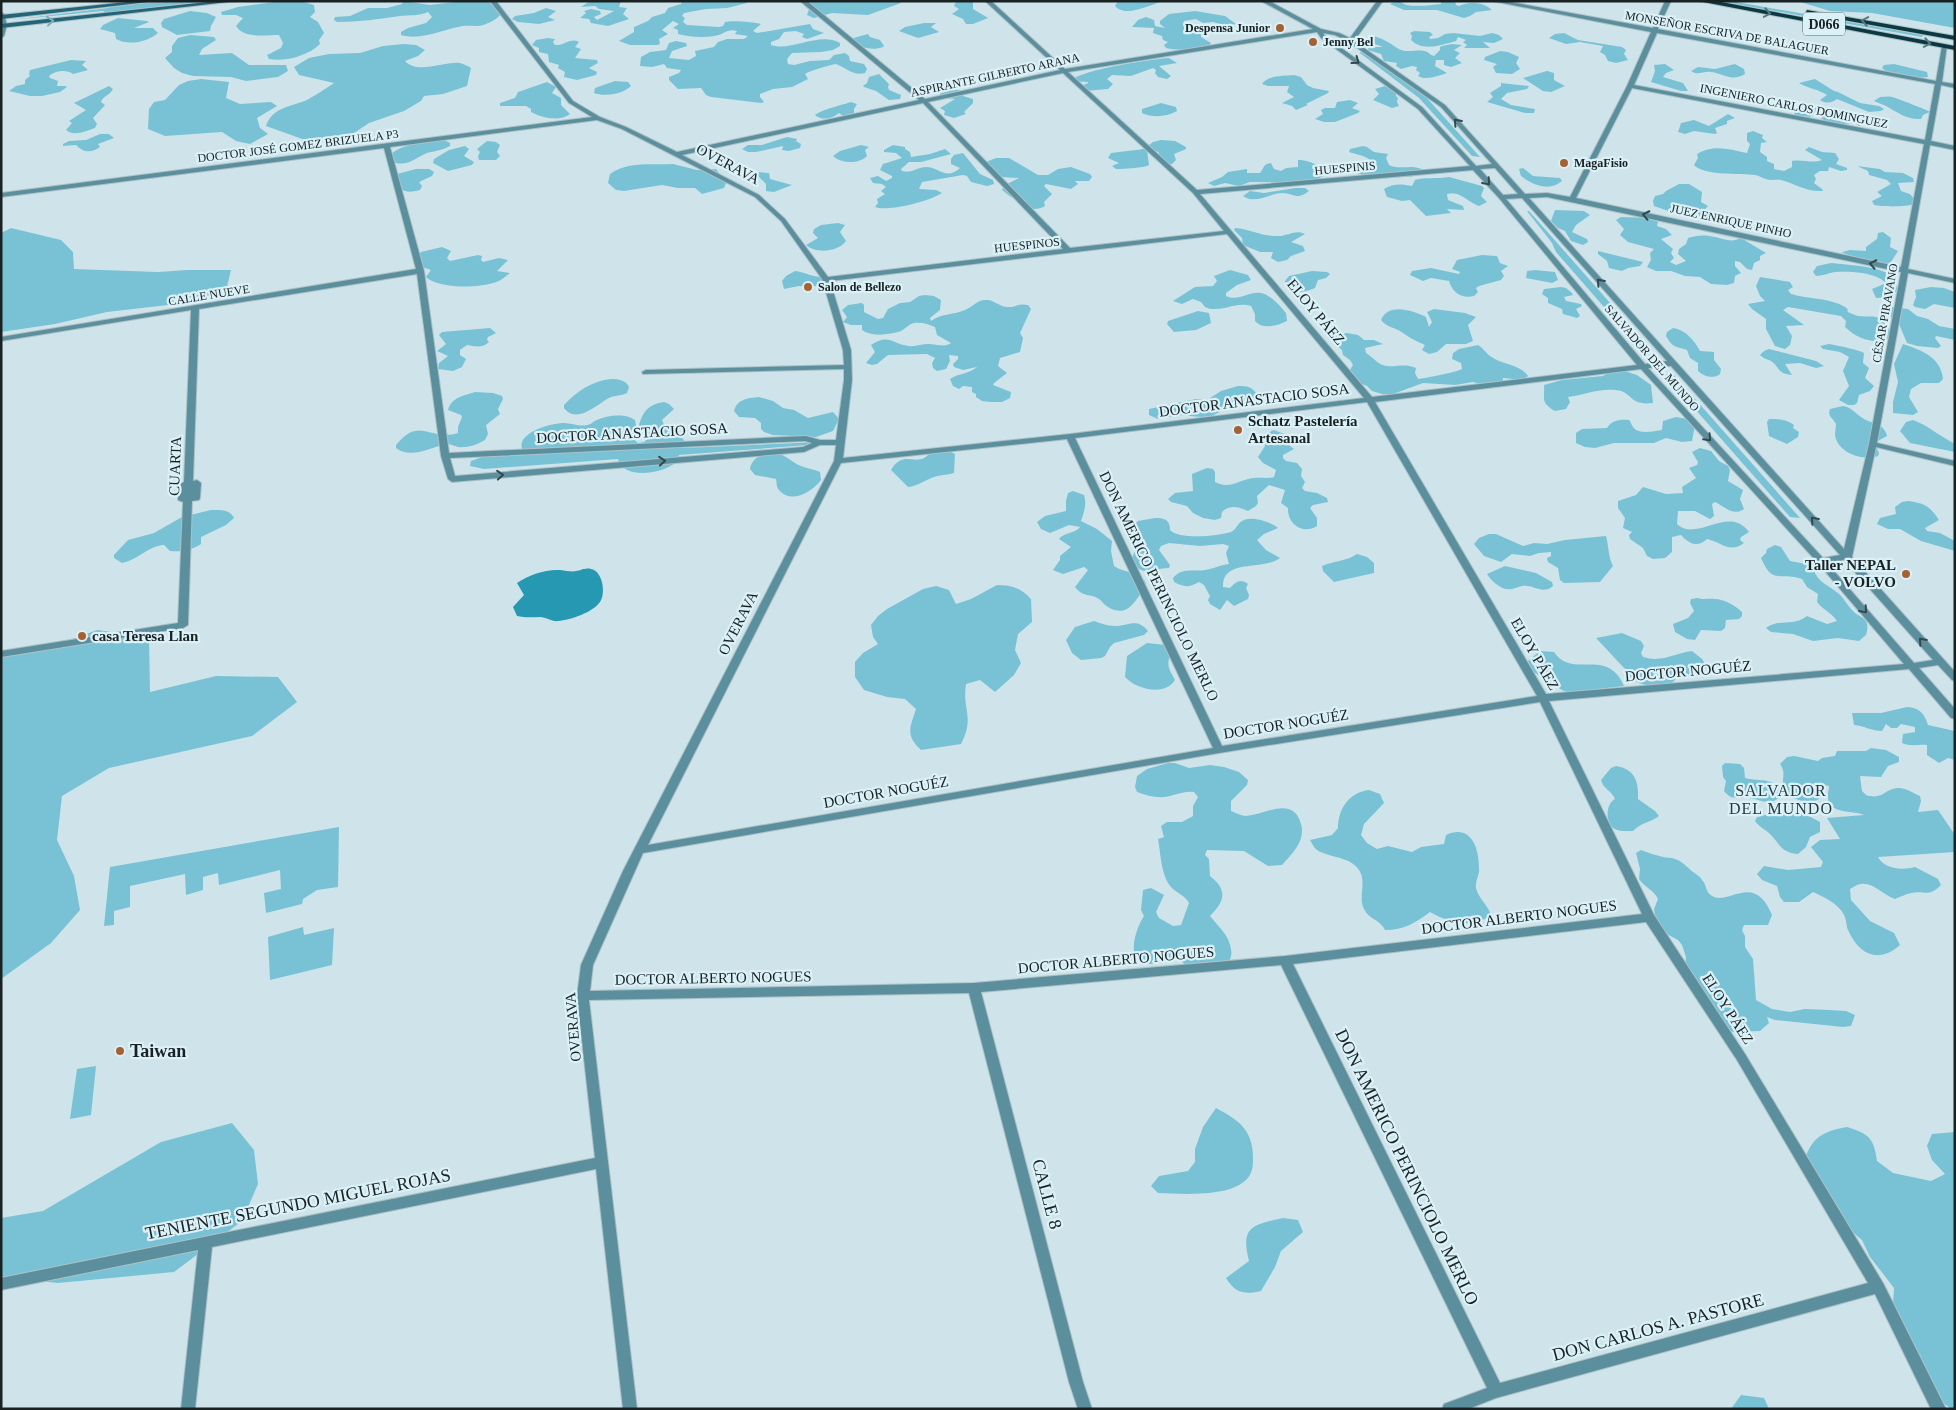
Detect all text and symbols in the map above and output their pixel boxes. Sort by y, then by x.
street label: MONSEÑOR ESCRIVA DE BALAGUER [1624,8,1830,58]
one-way arrow [1763,8,1772,18]
road number: D066 [1803,12,1845,36]
one-way arrow [46,16,54,27]
one-way arrow [1860,17,1869,27]
place label: Despensa Junior [1185,21,1271,35]
marker: Despensa Junior [1274,22,1286,34]
place label: Jenny Bel [1323,35,1374,49]
marker: Jenny Bel [1307,36,1319,48]
one-way arrow [1923,37,1931,47]
street label: ASPIRANTE GILBERTO ARANA [909,50,1081,100]
one-way arrow [1350,55,1360,64]
street label: INGENIERO CARLOS DOMINGUEZ [1699,81,1889,131]
one-way arrow [1454,118,1463,127]
street label: DOCTOR JOSÉ GOMEZ BRIZUELA P3 [197,127,399,165]
street label: OVERAVA [694,141,763,187]
place label: MagaFisio [1574,156,1628,170]
marker: MagaFisio [1558,157,1570,169]
street label: HUESPINIS [1314,158,1376,178]
one-way arrow [1482,177,1491,186]
street label: JUEZ ENRIQUE PINHO [1669,201,1793,241]
one-way arrow [1641,210,1650,220]
street label: HUESPINOS [993,235,1061,255]
one-way arrow [1868,259,1877,270]
street label: CÉSAR PIRAVANO [1869,262,1901,364]
street label: ELOY PÁEZ [1284,276,1348,348]
one-way arrow [1597,278,1606,287]
place label: Salon de Bellezo [818,280,901,294]
marker: Salon de Bellezo [802,281,814,293]
street label: CALLE NUEVE [167,282,251,308]
street label: SALVADOR DEL MUNDO [1602,302,1702,415]
street label: DOCTOR ANASTACIO SOSA [1158,380,1350,420]
place label: Schatz Pastelería Artesanal [1248,413,1358,446]
street label: DOCTOR ANASTACIO SOSA [536,420,728,446]
marker: Schatz Pastelería Artesanal [1232,424,1244,436]
one-way arrow [1702,432,1711,441]
street label: CUARTA [166,436,184,496]
one-way arrow [658,456,666,467]
street label: DON AMERICO PERINCIOLO MERLO [1096,468,1222,704]
one-way arrow [496,469,504,480]
one-way arrow [1811,517,1820,526]
place label: Taller NEPAL - VOLVO [1805,557,1896,590]
marker: Taller NEPAL - VOLVO [1900,568,1912,580]
street label: OVERAVA [715,588,761,658]
one-way arrow [1858,605,1867,614]
street label: ELOY PÁEZ [1508,615,1562,693]
place label: casa Teresa Llan [92,628,199,644]
marker: casa Teresa Llan [76,630,88,642]
one-way arrow [1919,638,1928,647]
street label: DOCTOR NOGUÉZ [1624,658,1752,684]
street label: DOCTOR NOGUÉZ [1222,706,1350,742]
street label: DOCTOR NOGUÉZ [822,773,950,811]
district label: SALVADOR DEL MUNDO [1729,782,1833,817]
street label: DOCTOR ALBERTO NOGUES [1420,897,1618,937]
street label: DOCTOR ALBERTO NOGUES [1017,943,1215,977]
street label: DOCTOR ALBERTO NOGUES [614,968,812,988]
street label: ELOY PÁEZ [1699,971,1757,1047]
street label: OVERAVA [562,992,584,1062]
street label: DON AMERICO PERINCIOLO MERLO [1331,1026,1483,1308]
place label: Taiwan [130,1041,186,1061]
marker: Taiwan [114,1045,126,1057]
street label: CALLE 8 [1028,1157,1066,1231]
street label: TENIENTE SEGUNDO MIGUEL ROJAS [144,1165,452,1243]
street label: DON CARLOS A. PASTORE [1550,1289,1766,1365]

